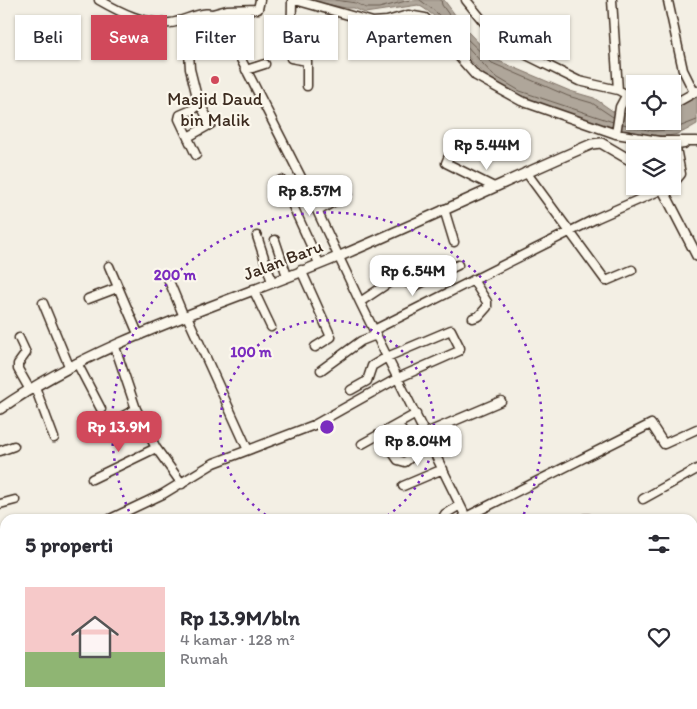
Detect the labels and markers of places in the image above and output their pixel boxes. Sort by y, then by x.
marker: Masjid Daud bin Malik [209,74,221,86]
place label: Masjid Daud bin Malik [167,88,263,131]
pin: Rp 5.44M [435,128,539,171]
pin: Rp 8.57M [258,174,362,217]
pin: Rp 6.54M [361,254,465,297]
pin: Rp 13.9M [67,410,171,453]
centre of rings [318,418,336,436]
pin: Rp 8.04M [366,424,470,467]

